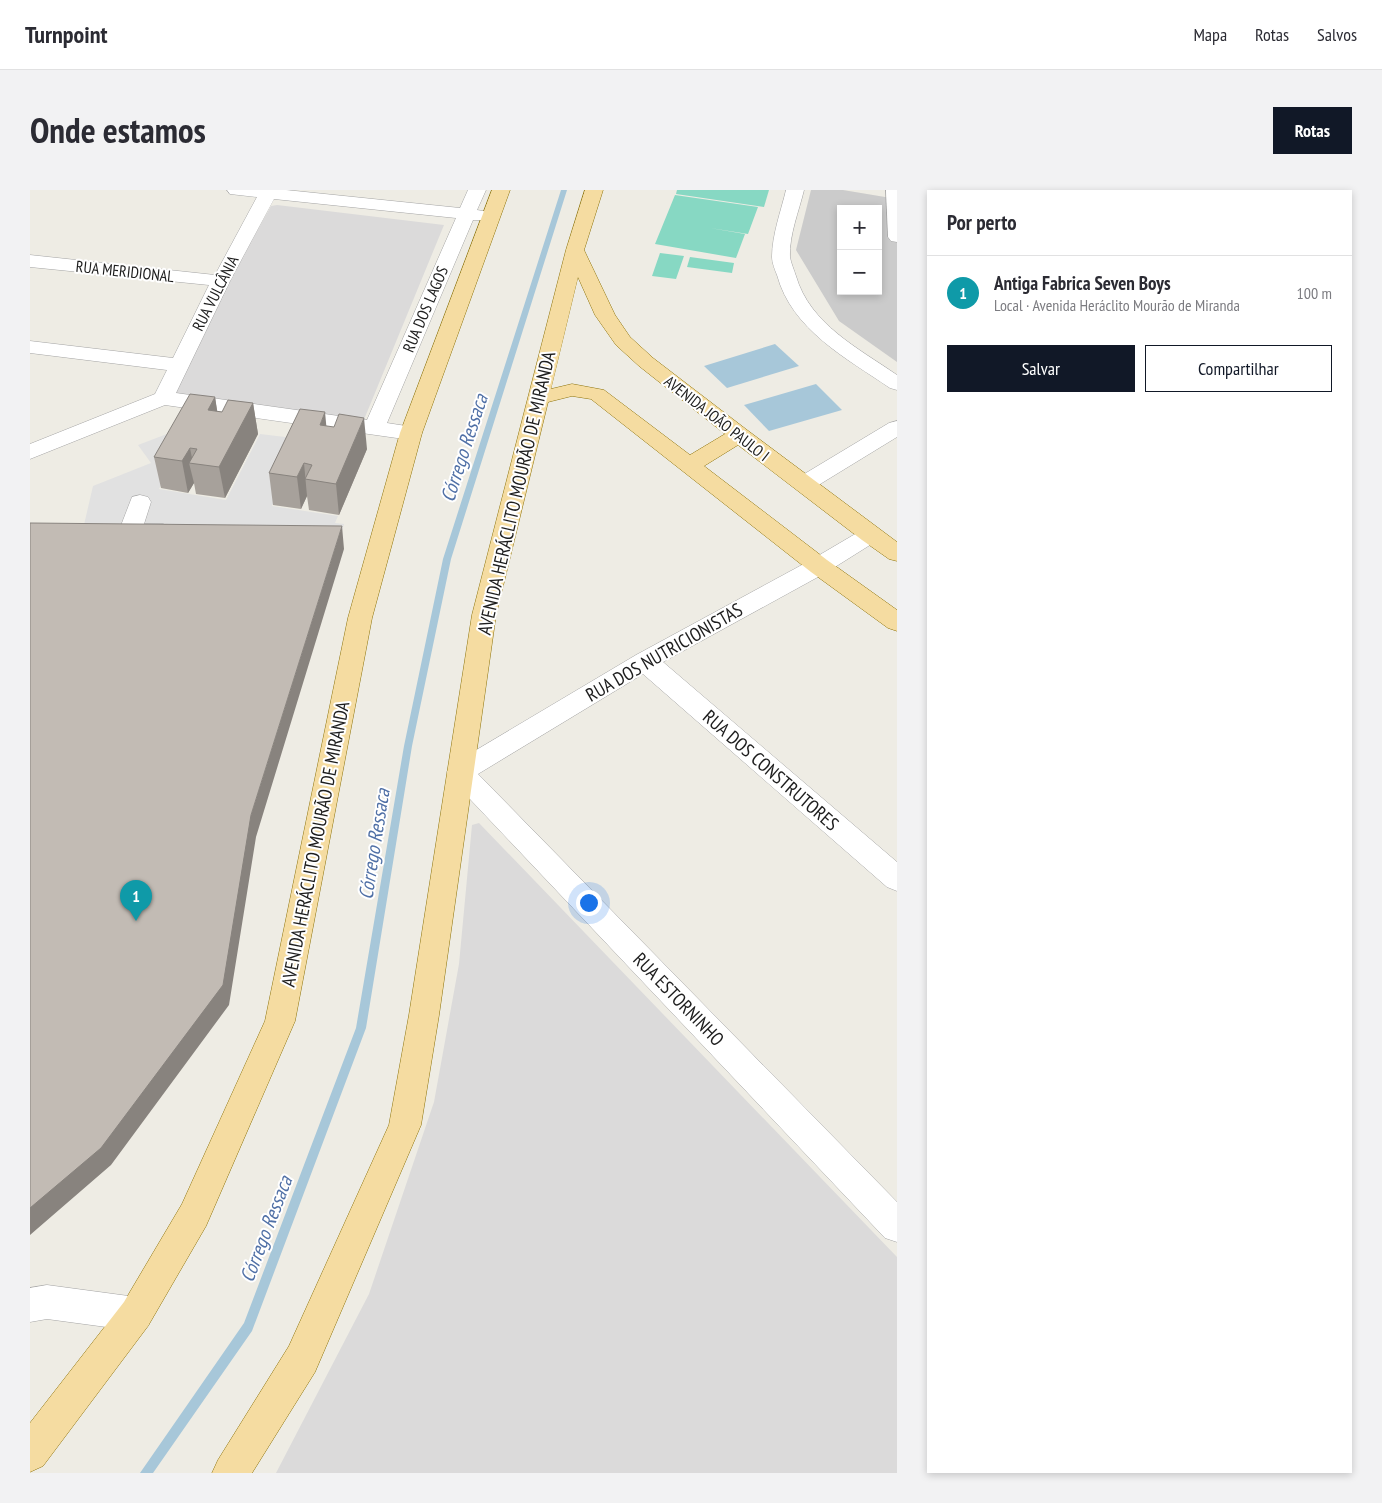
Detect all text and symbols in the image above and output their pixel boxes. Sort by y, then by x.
text: Turnpoint [25,19,107,50]
text: Mapa [1193,23,1227,46]
text: Rotas [1255,23,1289,46]
text: Salvos [1317,23,1357,46]
text: Onde estamos [30,107,206,153]
button: Rotas [1273,107,1352,154]
map controls [837,205,882,295]
button: + [837,205,882,250]
text: Por perto [947,209,1017,236]
button: − [837,250,882,295]
street label: RUA VULCÂNIA [187,252,243,334]
street label: RUA MERIDIONAL [75,256,175,286]
street label: RUA DOS LAGOS [398,263,452,355]
text: Antiga Fabrica Seven Boys [994,271,1171,295]
text: 1 [959,283,967,303]
text: 100 m [1297,283,1332,303]
text: Local · Avenida Heráclito Mourão de Miranda [994,295,1240,315]
button: Salvar [947,345,1135,392]
button: Compartilhar [1145,345,1332,392]
street label: AVENIDA HERÁCLITO MOURÃO DE MIRANDA [472,349,560,637]
street label: AVENIDA JOÃO PAULO I [661,371,773,465]
water label: Córrego Ressaca [434,390,494,505]
street label: RUA DOS NUTRICIONISTAS [581,597,747,707]
street label: AVENIDA HERÁCLITO MOURÃO DE MIRANDA [276,699,354,989]
street label: RUA DOS CONSTRUTORES [698,704,844,836]
water label: Córrego Ressaca [352,786,396,901]
pin: 1 [120,880,152,921]
your location [576,890,602,916]
street label: RUA ESTORNINHO [629,947,729,1051]
water label: Córrego Ressaca [234,1171,298,1286]

